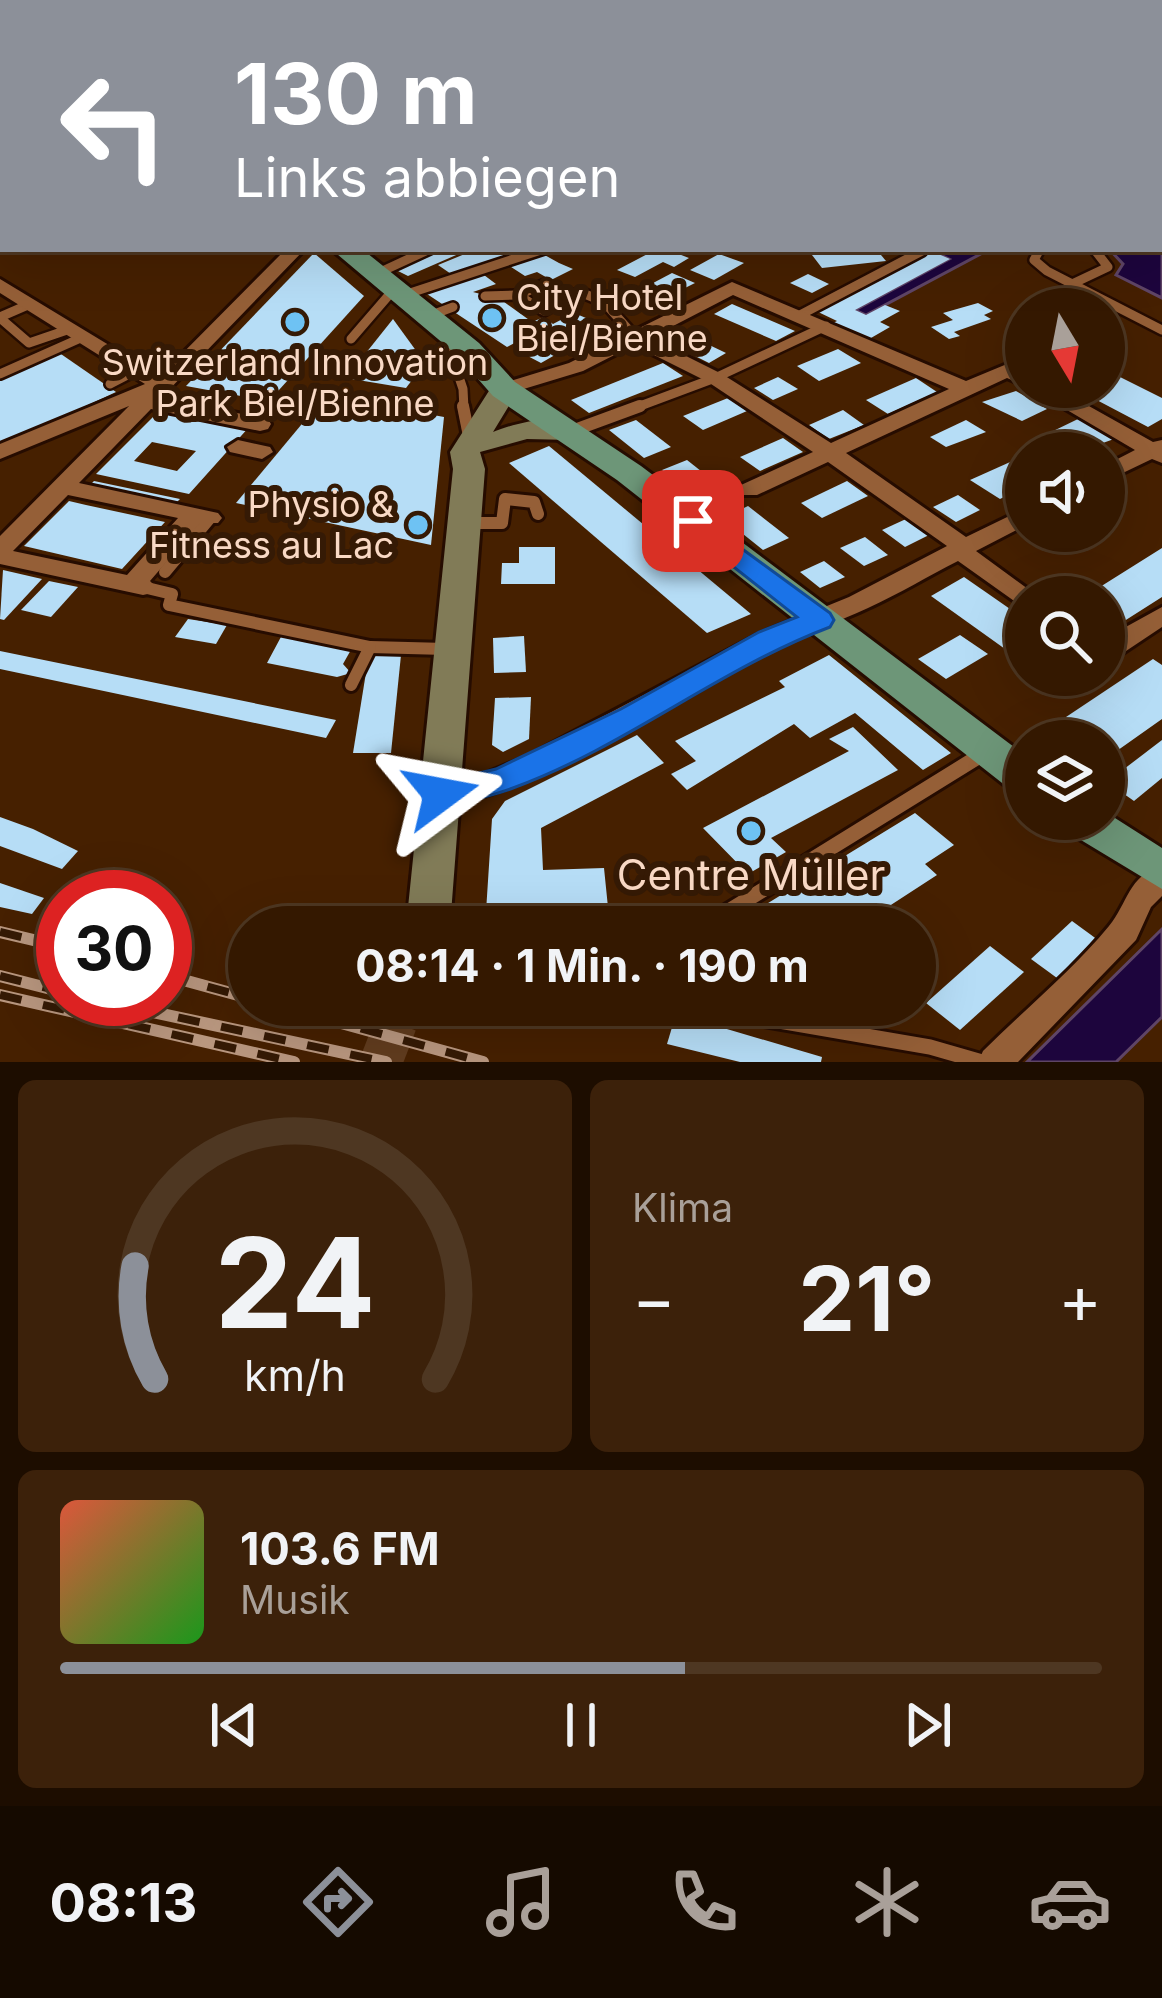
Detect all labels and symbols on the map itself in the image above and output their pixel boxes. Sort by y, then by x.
place label: City Hotel Biel/Bienne [516,275,708,360]
north arrow [1005,288,1125,408]
marker: City Hotel Biel/Bienne [479,305,505,331]
marker: Switzerland Innovation Park Biel/Bienne [282,309,308,335]
place label: Switzerland Innovation Park Biel/Bienne [102,340,488,425]
pin [642,470,744,572]
place label: Physio & Fitness au Lac [149,482,394,567]
marker: Physio & Fitness au Lac [405,512,431,538]
position arrow [378,731,504,857]
marker: Centre Müller [738,818,764,844]
place label: Centre Müller [617,849,885,900]
speed limit sign: 30 [36,870,192,1026]

